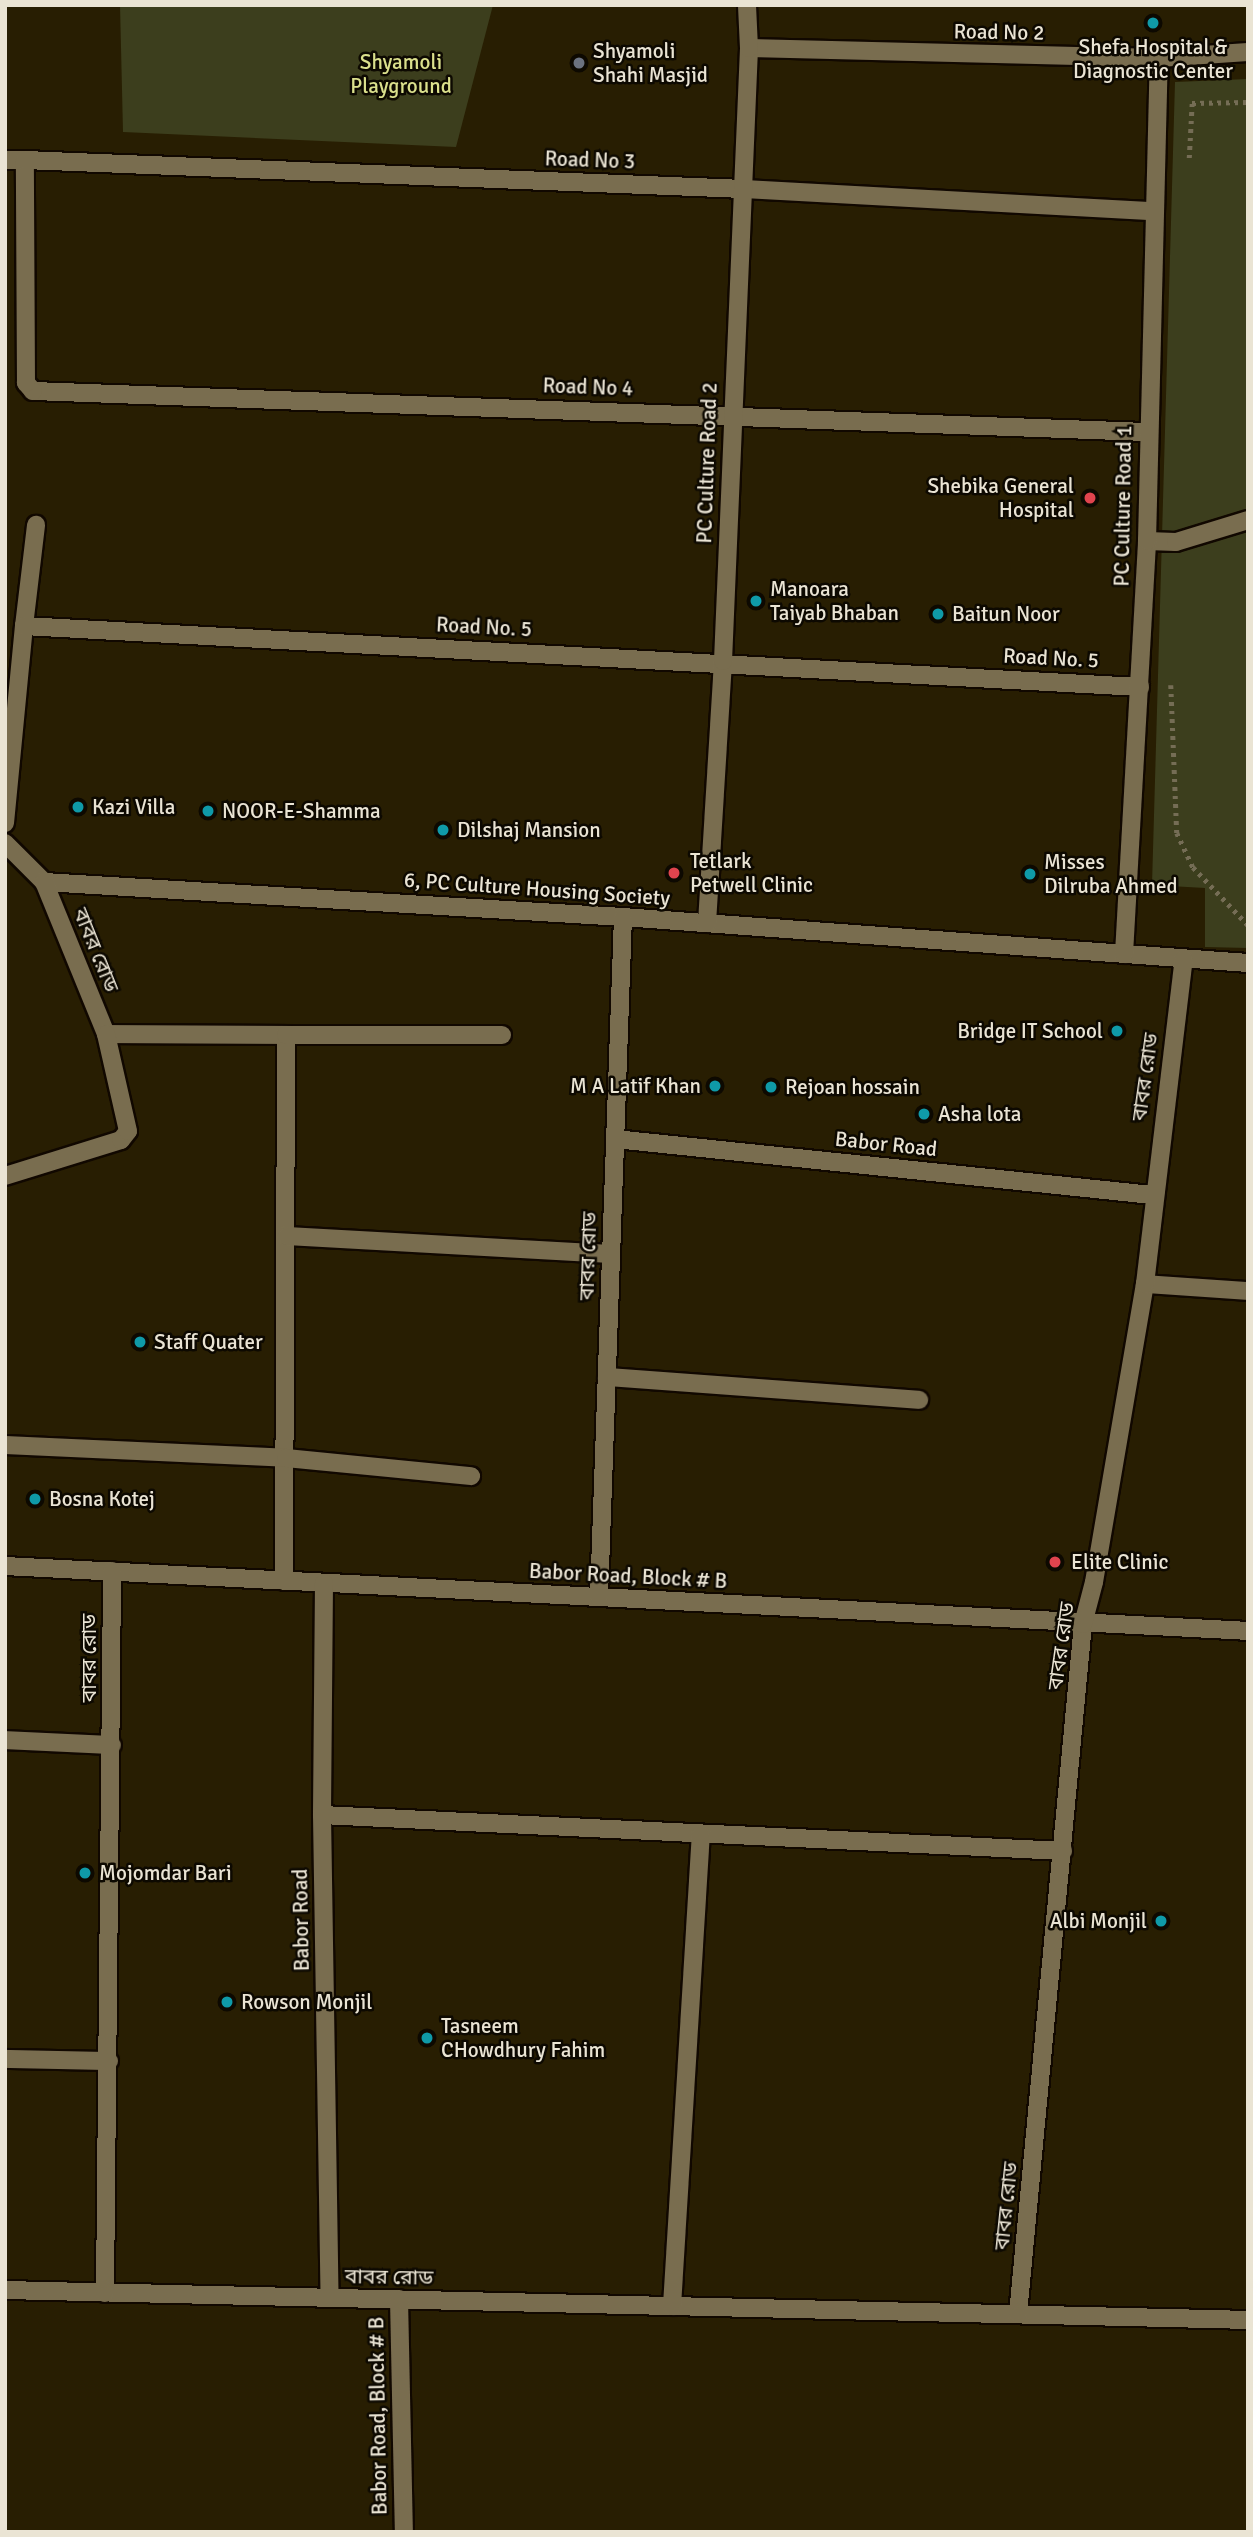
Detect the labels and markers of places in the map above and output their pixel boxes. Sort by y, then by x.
marker: Shefa Hospital & Diagnostic Center [1145,15,1161,31]
place label: Shefa Hospital & Diagnostic Center [1073,34,1233,84]
place label: Shyamoli Shahi Masjid [593,38,708,88]
marker: Shyamoli Shahi Masjid [571,55,587,71]
place label: Shebika General Hospital [927,473,1074,523]
marker: Shebika General Hospital [1080,488,1100,508]
place label: Manoara Taiyab Bhaban [770,576,899,626]
marker: Manoara Taiyab Bhaban [748,593,764,609]
place label: Baitun Noor [952,601,1060,627]
marker: Baitun Noor [930,606,946,622]
place label: Kazi Villa [92,794,175,820]
place label: NOOR-E-Shamma [222,798,381,824]
marker: Kazi Villa [70,799,86,815]
marker: NOOR-E-Shamma [200,803,216,819]
place label: Dilshaj Mansion [457,817,601,843]
marker: Dilshaj Mansion [435,822,451,838]
place label: Tetlark Petwell Clinic [690,848,813,898]
place label: Misses Dilruba Ahmed [1044,849,1178,899]
marker: Tetlark Petwell Clinic [664,863,684,883]
marker: Misses Dilruba Ahmed [1022,866,1038,882]
place label: Bridge IT School [957,1018,1103,1044]
marker: Bridge IT School [1109,1023,1125,1039]
place label: M A Latif Khan [570,1073,701,1099]
place label: Rejoan hossain [785,1074,920,1100]
marker: M A Latif Khan [707,1078,723,1094]
marker: Rejoan hossain [763,1079,779,1095]
place label: Asha lota [938,1101,1021,1127]
marker: Asha lota [916,1106,932,1122]
place label: Staff Quater [154,1329,263,1355]
marker: Staff Quater [132,1334,148,1350]
place label: Bosna Kotej [49,1486,155,1512]
marker: Bosna Kotej [27,1491,43,1507]
place label: Elite Clinic [1071,1549,1168,1575]
marker: Elite Clinic [1045,1552,1065,1572]
place label: Mojomdar Bari [99,1860,232,1886]
marker: Mojomdar Bari [77,1865,93,1881]
place label: Albi Monjil [1050,1908,1147,1934]
marker: Albi Monjil [1153,1913,1169,1929]
place label: Rowson Monjil [241,1989,372,2015]
marker: Rowson Monjil [219,1994,235,2010]
place label: Tasneem CHowdhury Fahim [441,2013,605,2063]
marker: Tasneem CHowdhury Fahim [419,2030,435,2046]

